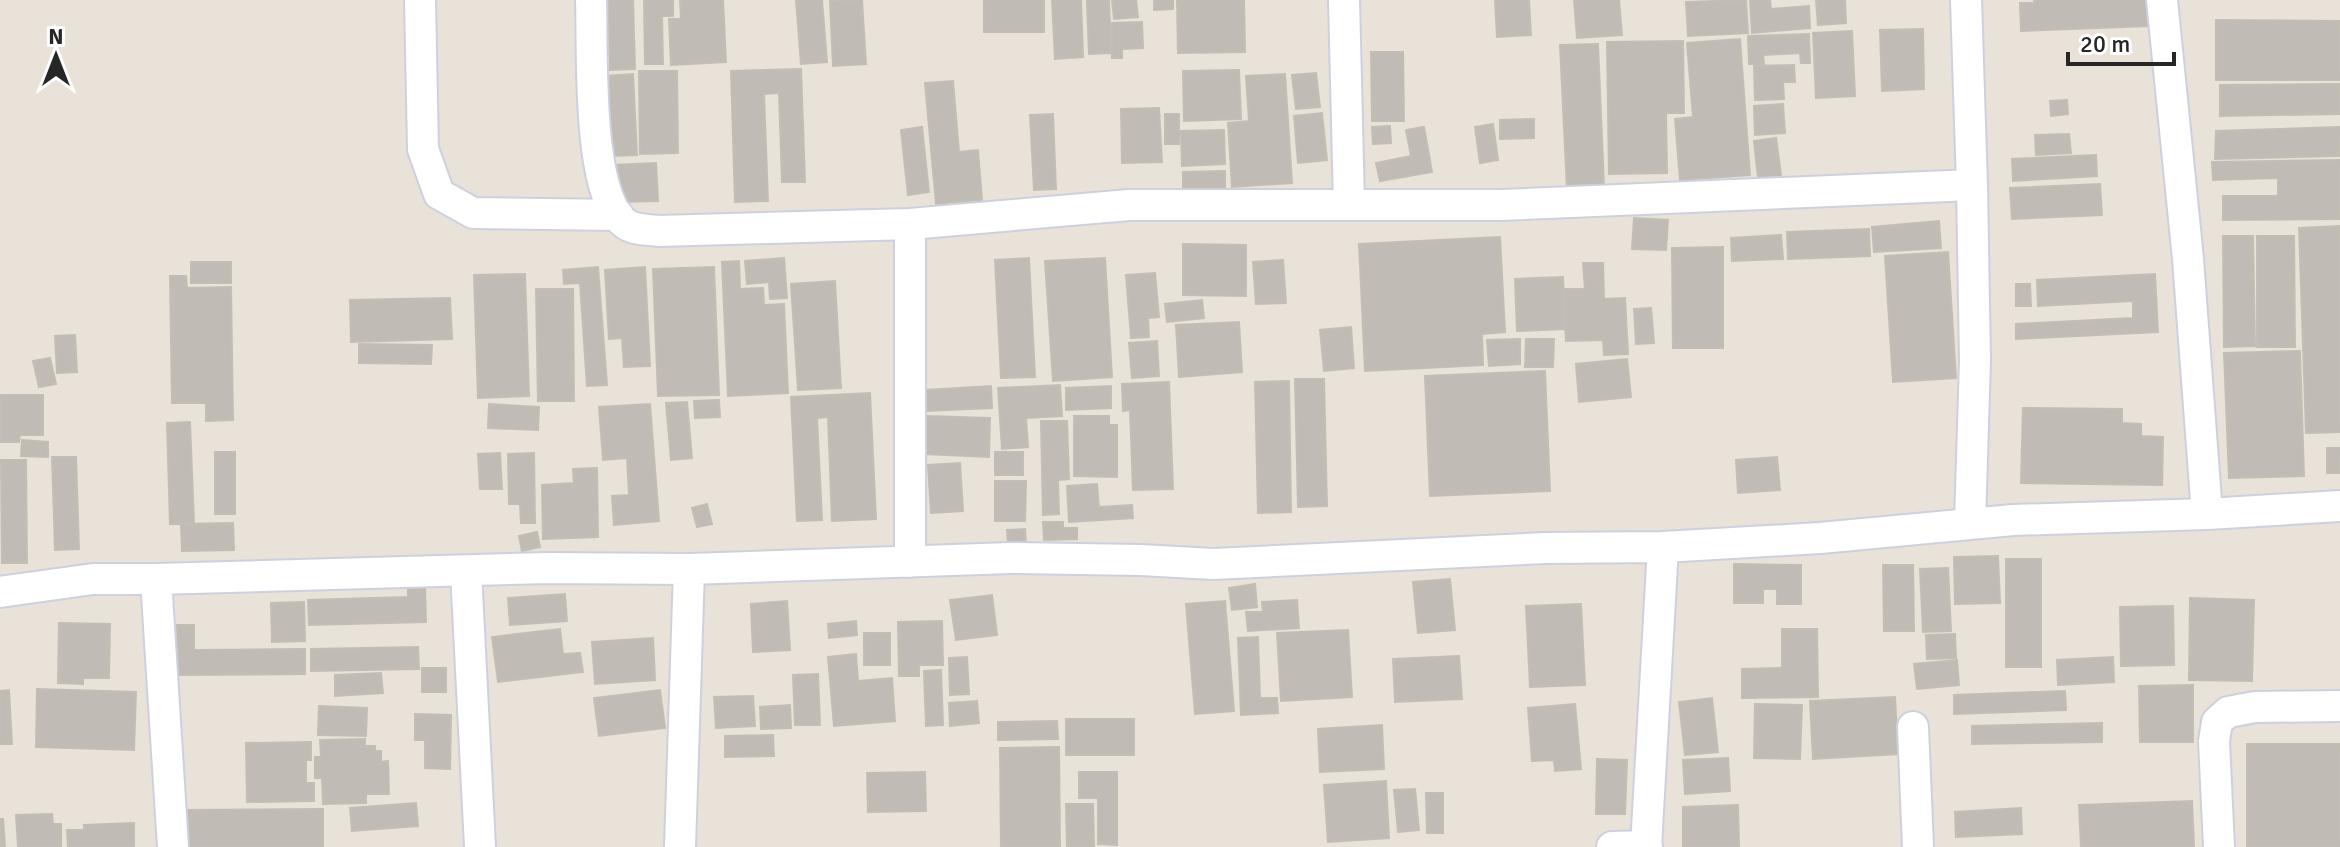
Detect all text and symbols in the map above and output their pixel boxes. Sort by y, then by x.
north arrow [16,16,96,96]
scale bar [2068,16,2174,66]
text: N [48,23,64,50]
text: 20 m [2080,29,2130,59]

